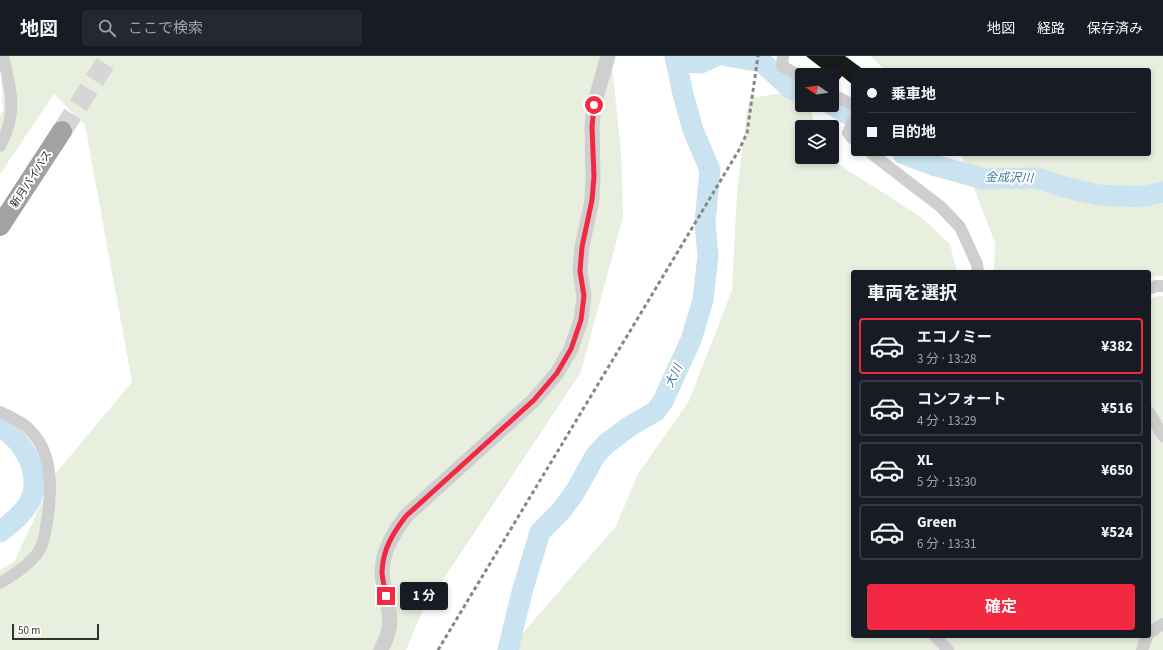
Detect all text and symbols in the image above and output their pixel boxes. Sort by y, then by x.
search box [82,10,362,46]
text: 地図 [20,16,58,43]
icon: search [96,17,118,39]
text: ここで検索 [128,18,203,39]
text: 地図 [987,19,1015,39]
text: 経路 [1037,19,1065,39]
text: 保存済み [1087,19,1143,39]
north arrow [795,68,839,112]
map controls [795,68,839,164]
text: 乗車地 [891,84,936,105]
route start [585,96,603,114]
button: layers [795,120,839,164]
text: 目的地 [891,122,936,143]
street label: 新月バイパス [7,147,55,211]
water label: 金成沢川 [985,169,1035,187]
text: 車両を選択 [867,281,957,306]
text: エコノミー [917,327,992,348]
icon: car [869,328,905,364]
text: ¥382 [1101,336,1133,357]
text: 3 分 · 13:28 [917,350,977,368]
water label: 大川 [661,360,688,390]
text: コンフォート [917,389,1007,410]
icon: car [869,390,905,426]
text: ¥516 [1101,398,1133,419]
text: 4 分 · 13:29 [917,412,977,430]
text: XL [917,450,933,471]
icon: car [869,452,905,488]
text: ¥650 [1101,460,1133,481]
text: 5 分 · 13:30 [917,473,977,491]
text: Green [917,512,957,533]
icon: car [869,514,905,550]
text: ¥524 [1101,522,1133,543]
text: 6 分 · 13:31 [917,535,977,553]
callout: 1 分 [400,582,448,610]
button: 確定 [867,584,1135,630]
route end [377,587,395,605]
text: 1 分 [413,587,435,605]
scale bar [12,622,99,641]
text: 50 m [18,623,40,638]

